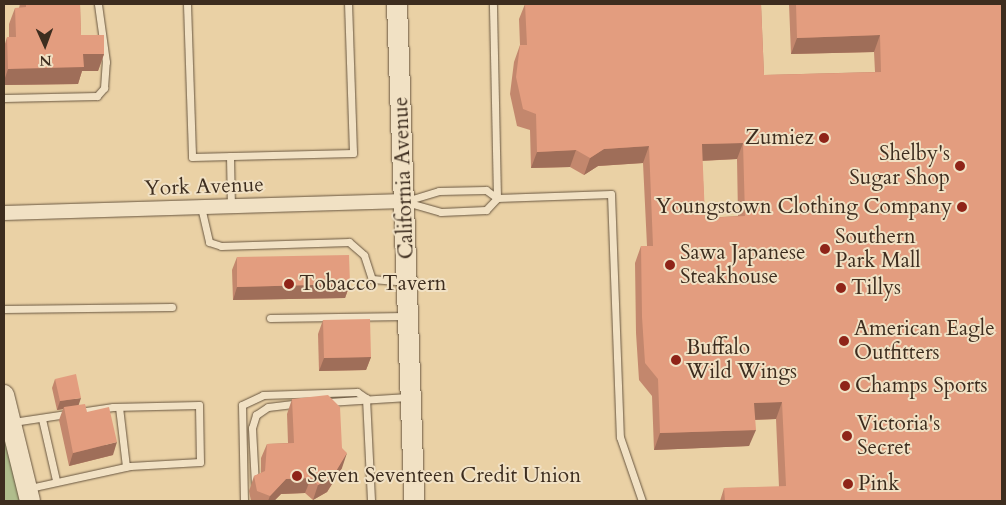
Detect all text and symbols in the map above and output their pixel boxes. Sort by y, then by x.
north arrow [20,20,70,70]
text: N [39,51,52,70]
street label: California Avenue [389,96,419,260]
place label: Zumiez [745,125,814,151]
marker: Zumiez [818,132,830,144]
place label: Shelby's Sugar Shop [849,141,950,191]
marker: Shelby's Sugar Shop [954,160,966,172]
street label: York Avenue [144,172,264,202]
place label: Youngstown Clothing Company [656,194,952,220]
marker: Youngstown Clothing Company [956,201,968,213]
place label: Southern Park Mall [835,224,921,274]
place label: Sawa Japanese Steakhouse [680,240,806,290]
marker: Southern Park Mall [819,243,831,255]
marker: Sawa Japanese Steakhouse [664,259,676,271]
place label: Tobacco Tavern [299,271,446,297]
place label: Tillys [851,275,901,301]
marker: Tobacco Tavern [283,278,295,290]
marker: Tillys [835,282,847,294]
place label: American Eagle Outfitters [854,316,995,366]
place label: Buffalo Wild Wings [686,335,797,385]
marker: American Eagle Outfitters [838,335,850,347]
marker: Buffalo Wild Wings [670,354,682,366]
place label: Champs Sports [855,373,988,399]
marker: Champs Sports [839,380,851,392]
place label: Victoria's Secret [857,411,940,461]
marker: Victoria's Secret [841,430,853,442]
place label: Seven Seventeen Credit Union [307,463,581,489]
marker: Seven Seventeen Credit Union [291,470,303,482]
place label: Pink [858,471,899,497]
marker: Pink [842,478,854,490]

